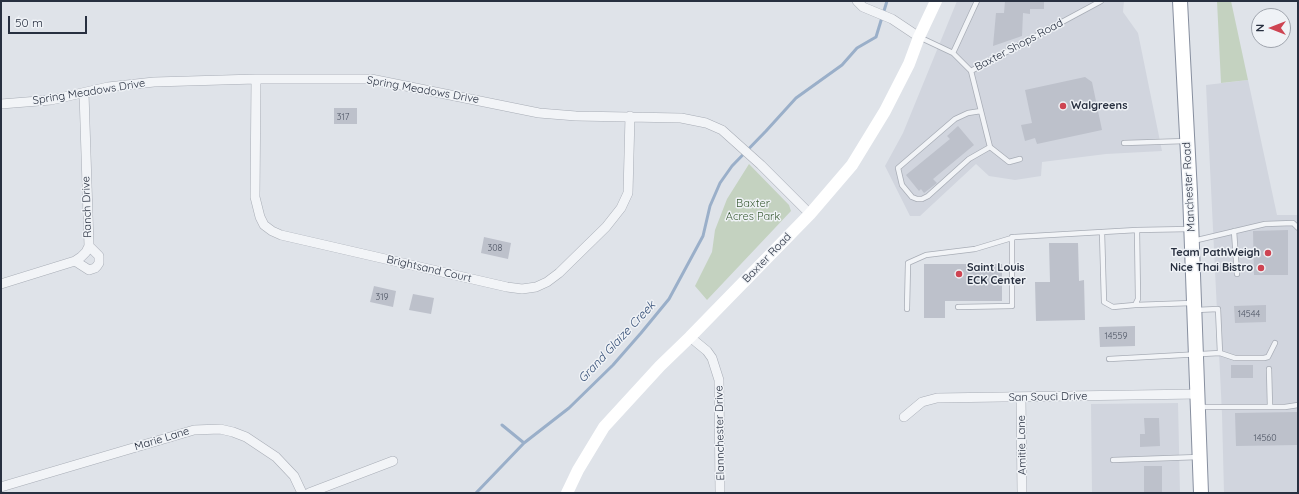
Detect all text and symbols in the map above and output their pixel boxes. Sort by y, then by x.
scale bar [10,8,89,34]
north arrow [1251,8,1291,48]
text: 50 m [15,15,43,30]
street label: Baxter Shops Road [973,16,1065,74]
text: N [1253,24,1267,32]
street label: Spring Meadows Drive [366,74,480,106]
street label: Spring Meadows Drive [32,77,146,107]
place label: Walgreens [1071,99,1127,113]
marker: Walgreens [1058,101,1068,111]
house number: 317 [337,112,349,122]
street label: Manchester Road [1180,142,1198,232]
street label: Ranch Drive [79,176,95,238]
park label: Baxter Acres Park [726,197,780,223]
street label: Baxter Road [740,230,794,286]
house number: 308 [488,243,502,253]
place label: Team PathWeigh [1171,246,1260,260]
marker: Team PathWeigh [1263,248,1273,258]
street label: Brightsand Court [385,253,473,285]
place label: Saint Louis ECK Center [967,261,1026,287]
place label: Nice Thai Bistro [1170,261,1253,275]
marker: Nice Thai Bistro [1256,263,1266,273]
marker: Saint Louis ECK Center [954,269,964,279]
house number: 319 [375,292,389,302]
water label: Grand Glaize Creek [575,298,659,386]
house number: 14544 [1238,309,1260,319]
house number: 14559 [1105,331,1127,341]
street label: Elannchester Drive [713,385,727,481]
street label: San Souci Drive [1008,390,1088,404]
street label: Amitie Lane [1015,415,1029,475]
street label: Marie Lane [133,424,191,454]
house number: 14560 [1253,433,1277,443]

